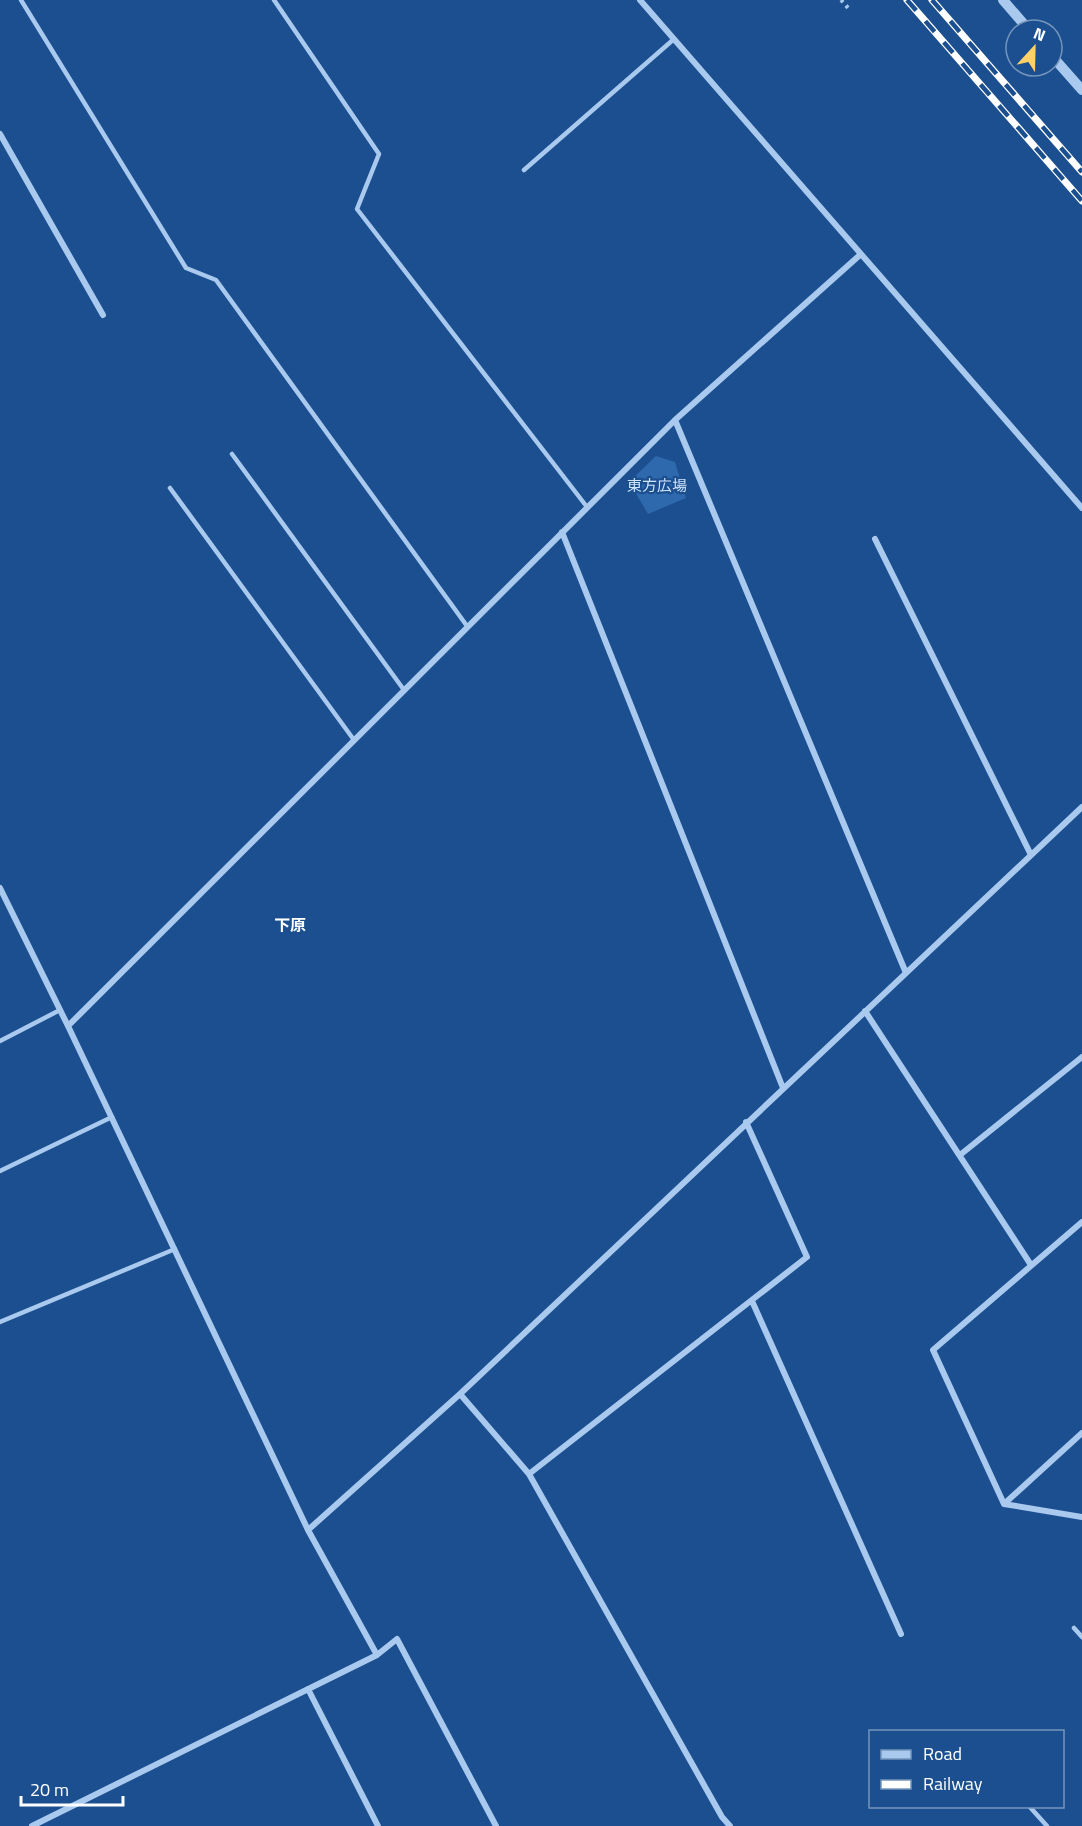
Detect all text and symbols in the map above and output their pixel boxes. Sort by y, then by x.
north arrow [1004,18,1064,78]
text: N [1030,21,1049,47]
park label: 東方広場 [627,474,687,497]
district label: 下原 [274,913,306,937]
legend [869,1730,1064,1808]
text: Road [923,1740,962,1767]
scale bar [21,1769,123,1807]
text: Railway [923,1770,983,1797]
text: 20 m [30,1776,69,1803]

